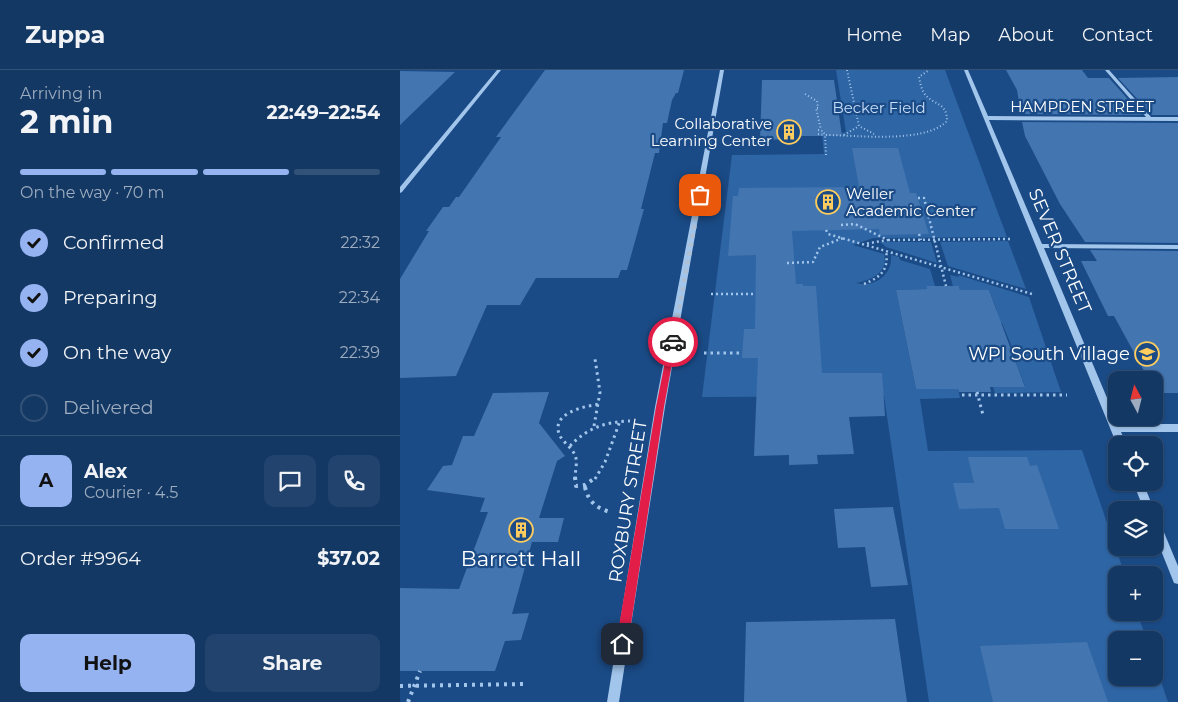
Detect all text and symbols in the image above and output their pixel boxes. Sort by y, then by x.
text: Zuppa [25,20,105,49]
text: Home [846,24,902,46]
text: Map [930,24,970,46]
text: About [998,24,1054,46]
text: Contact [1082,24,1153,46]
text: Arriving in [20,84,102,103]
street label: HAMPDEN STREET [1010,97,1154,116]
park label: Becker Field [832,98,926,117]
text: 22:49–22:54 [266,101,380,124]
text: 2 min [20,102,113,141]
place label: Collaborative Learning Center [651,114,772,150]
building icon: Collaborative Learning Center [776,119,802,145]
pin [679,174,721,216]
icon: bag [686,181,714,209]
text: On the way · 70 m [20,183,164,202]
place label: Weller Academic Center [846,184,976,220]
street label: SEVER STREET [1024,185,1096,317]
building icon: Weller Academic Center [815,189,841,215]
icon: check [20,229,48,257]
text: Confirmed [63,231,164,254]
text: 22:32 [340,233,380,252]
icon: check [20,284,48,312]
text: Preparing [63,286,158,309]
text: 22:34 [339,288,380,307]
courier [648,317,698,367]
icon: car [659,328,687,356]
icon: check [20,339,48,367]
text: On the way [63,341,171,364]
school or university icon: WPI South Village [1134,341,1160,367]
text: 22:39 [340,343,380,362]
place label: WPI South Village [968,343,1130,365]
north arrow [1108,371,1162,426]
map controls [1108,371,1163,686]
text: Delivered [63,396,154,419]
street label: ROXBURY STREET [604,417,652,584]
button: locate [1108,436,1163,491]
button: chat [264,455,316,507]
button: phone [328,455,380,507]
text: Alex [84,460,127,483]
text: A [39,469,53,492]
text: Courier · 4.5 [84,483,178,502]
button: layers [1108,501,1163,556]
building icon: Barrett Hall [508,517,534,543]
place label: Barrett Hall [461,546,581,571]
text: Order #9964 [20,547,141,570]
text: $37.02 [317,547,380,570]
button: + [1108,566,1163,621]
pin [601,623,643,665]
icon: home [608,630,636,658]
button: − [1108,631,1163,686]
button: Help [20,634,195,692]
button: Share [205,634,380,692]

